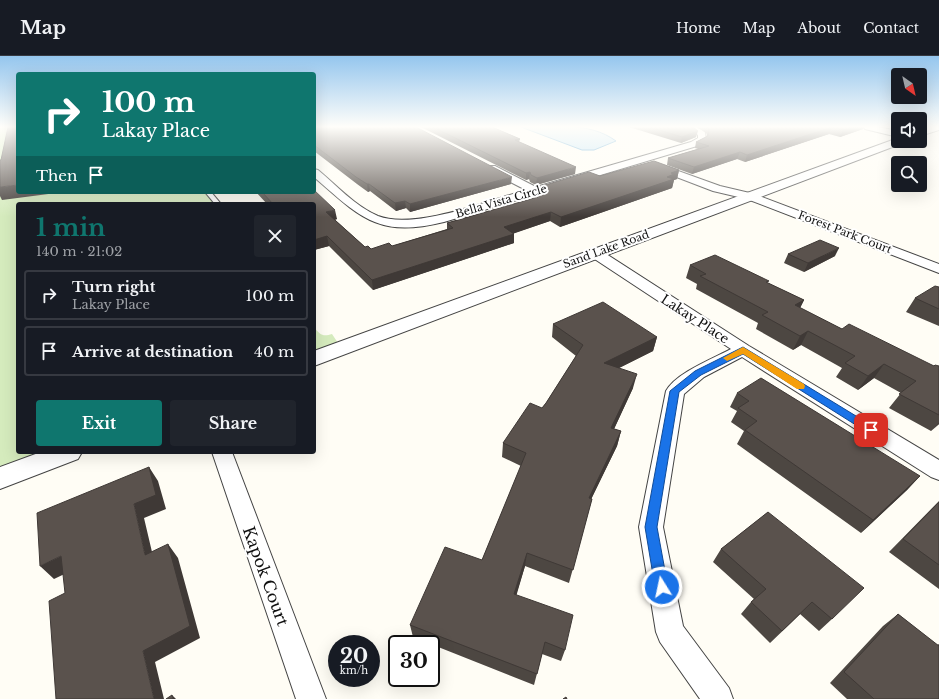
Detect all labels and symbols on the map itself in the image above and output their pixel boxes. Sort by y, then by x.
north arrow [891,68,927,104]
street label: Bella Vista Circle [454,181,548,221]
street label: Forest Park Court [796,208,895,257]
street label: Sand Lake Road [561,227,651,271]
street label: Lakay Place [658,291,732,347]
pin [854,413,888,447]
street label: Kapok Court [239,523,293,629]
position arrow [641,566,683,608]
speed limit sign: 30 [388,635,440,687]

